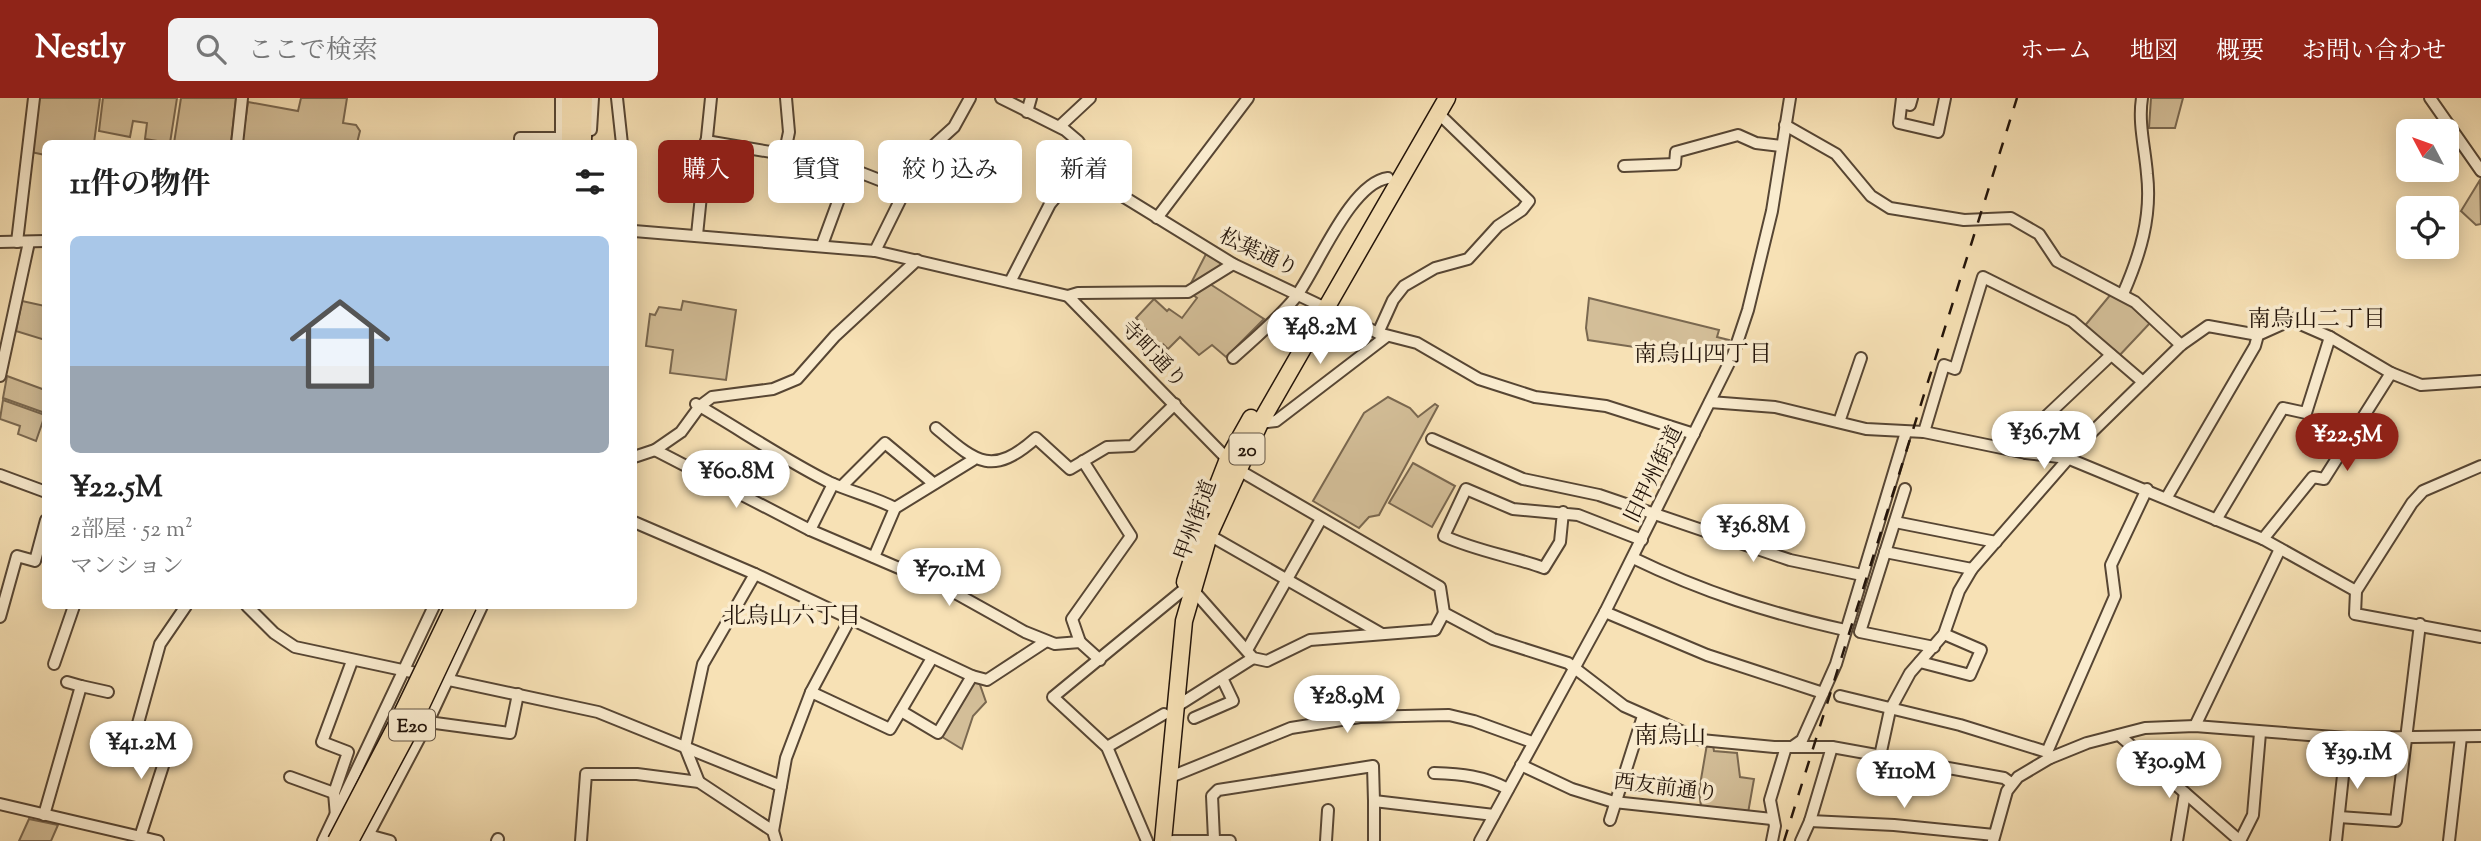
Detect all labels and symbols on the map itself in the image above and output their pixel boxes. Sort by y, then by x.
north arrow [2396,119,2459,182]
street label: 松葉通り [1214,222,1303,285]
district label: 南烏山二丁目 [2248,304,2386,337]
pin: ¥48.2M [1263,306,1377,366]
street label: 寺町通り [1113,315,1193,396]
district label: 南烏山四丁目 [1634,339,1772,372]
pin: ¥36.7M [1987,412,2101,471]
pin: ¥22.5M [2290,414,2404,473]
street label: 旧甲州街道 [1618,421,1691,529]
road number: 20 [1230,434,1264,464]
pin: ¥60.8M [679,450,793,510]
street label: 甲州街道 [1168,476,1225,565]
pin: ¥36.8M [1696,504,1810,564]
pin: ¥70.1M [892,548,1006,608]
district label: 北烏山六丁目 [723,601,861,634]
pin: ¥28.9M [1290,676,1404,735]
road number: E20 [389,710,435,740]
district label: 南烏山 [1634,720,1706,754]
pin: ¥41.2M [84,722,198,781]
pin: ¥39.1M [2300,732,2414,791]
pin: ¥30.9M [2112,740,2226,800]
pin: ¥110M [1855,750,1953,810]
street label: 西友前通り [1612,768,1720,810]

